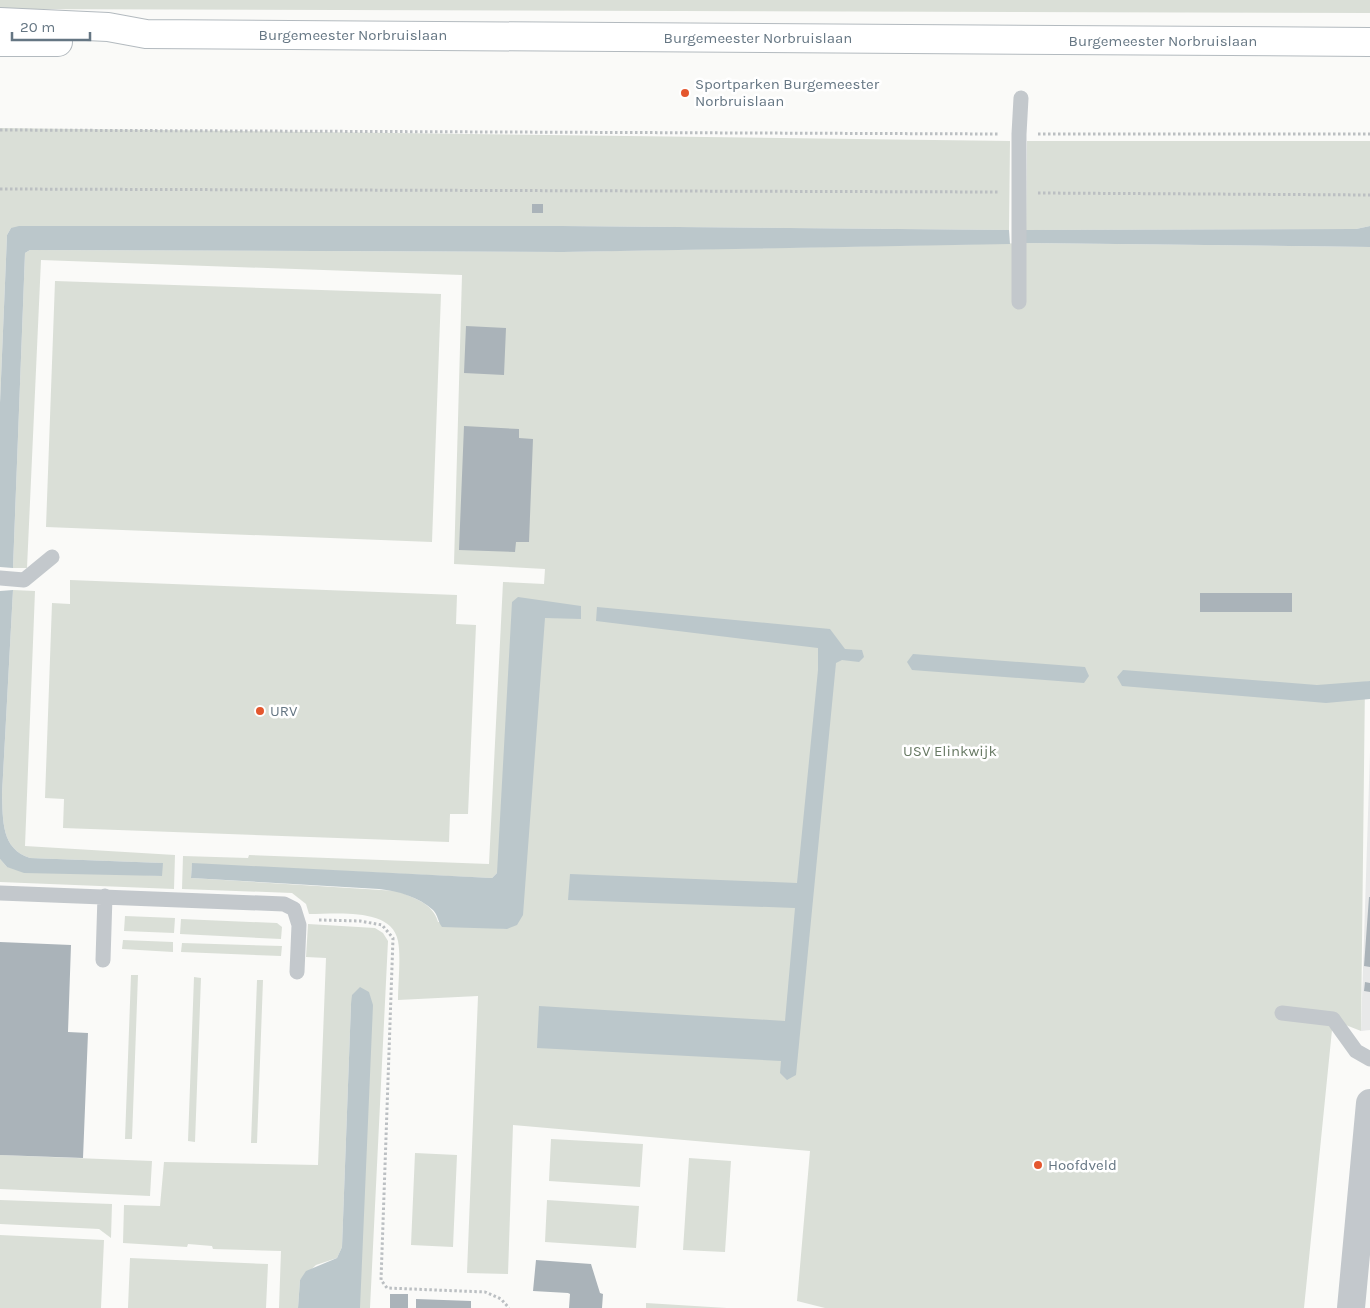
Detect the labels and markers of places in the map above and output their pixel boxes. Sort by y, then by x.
place label: Sportparken Burgemeester Norbruislaan [695,75,880,110]
marker: Sportparken Burgemeester Norbruislaan [679,87,691,99]
place label: URV [270,702,298,720]
marker: URV [254,705,266,717]
place label: Hoofdveld [1048,1156,1117,1174]
marker: Hoofdveld [1032,1159,1044,1171]

